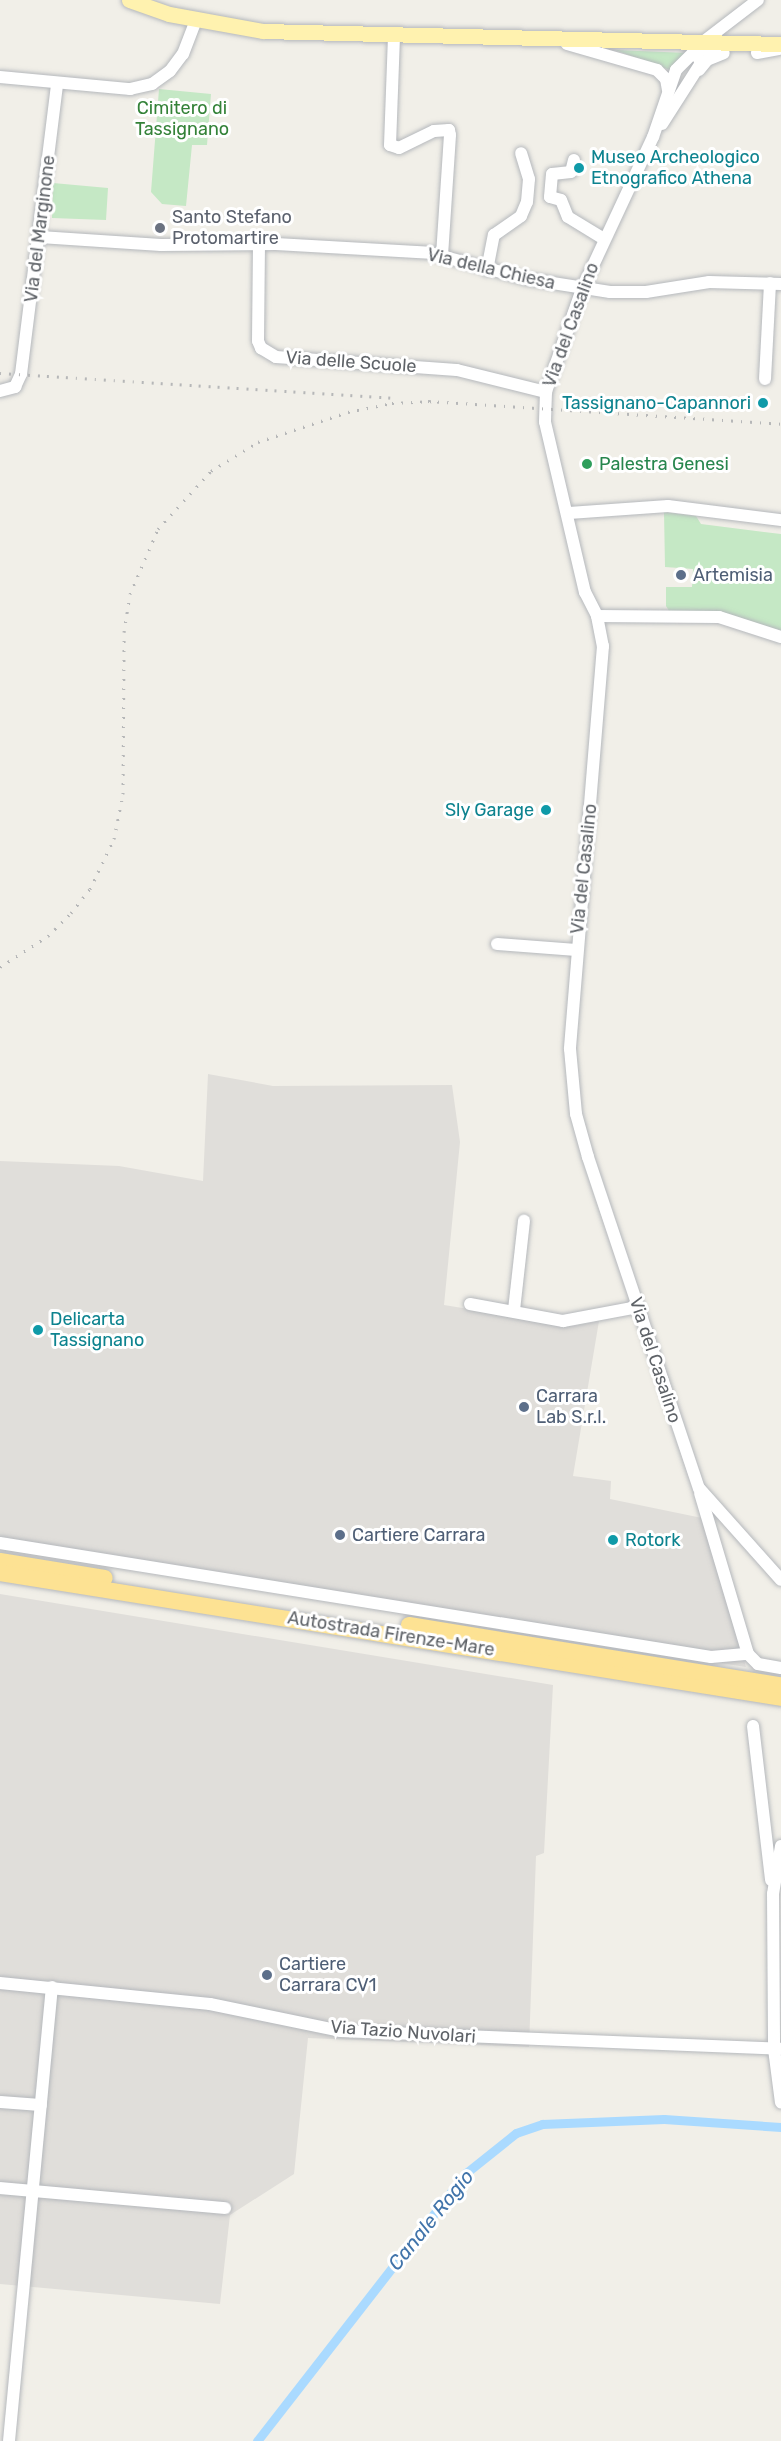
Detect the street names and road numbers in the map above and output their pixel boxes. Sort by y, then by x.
street label: Via del Marginone [20,154,60,304]
street label: Via della Chiesa [425,244,557,294]
street label: Via del Casalino [538,260,604,390]
street label: Via delle Scuole [285,347,417,377]
street label: Via del Casalino [566,803,602,935]
street label: Via del Casalino [624,1294,686,1426]
street label: Autostrada Firenze-Mare [286,1607,496,1661]
street label: Via Tazio Nuvolari [329,2016,477,2048]

